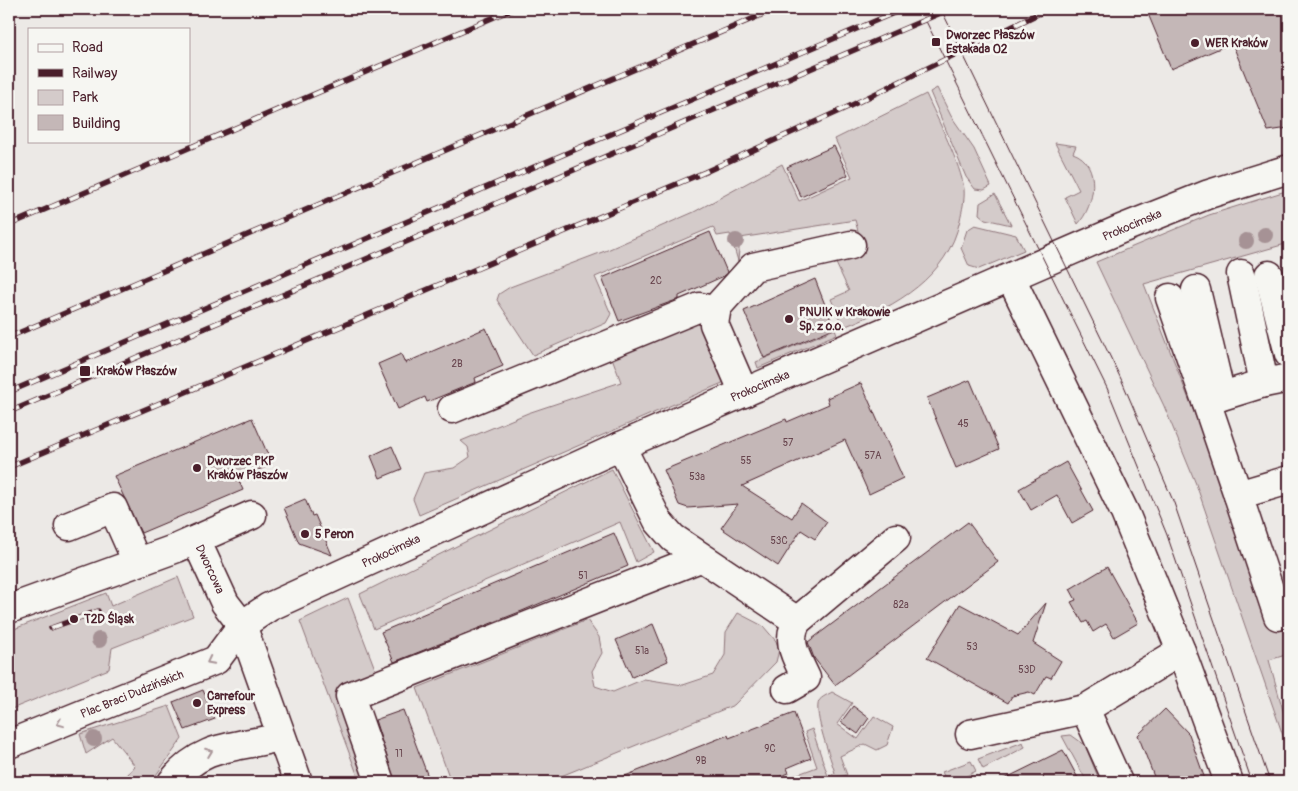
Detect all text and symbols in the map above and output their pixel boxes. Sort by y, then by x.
legend [28,28,190,142]
place label: Dworzec Płaszów Estakada 02 [946,28,1036,57]
marker: Dworzec Płaszów Estakada 02 [930,36,942,48]
place label: WER Kraków [1205,36,1269,51]
marker: WER Kraków [1189,37,1201,49]
text: Road [72,38,103,57]
text: Railway [72,64,118,83]
text: Park [72,88,99,107]
text: Building [72,114,120,133]
street label: Prokocimska [1100,206,1164,245]
house number: 2C [650,275,662,287]
place label: PNUIK w Krakowie Sp. z o.o. [799,305,891,334]
marker: PNUIK w Krakowie Sp. z o.o. [783,313,795,325]
house number: 2B [451,358,463,370]
marker: Kraków Płaszów [78,364,92,378]
place label: Kraków Płaszów [96,364,178,379]
street label: Prokocimska [728,367,792,406]
house number: 45 [957,418,969,430]
house number: 57 [783,437,794,449]
house number: 57A [864,450,882,462]
place label: Dworzec PKP Kraków Płaszów [207,454,289,483]
house number: 55 [741,455,751,467]
marker: Dworzec PKP Kraków Płaszów [191,462,203,474]
house number: 53a [689,471,705,483]
place label: 5 Peron [315,527,354,542]
marker: 5 Peron [299,528,311,540]
street label: Prokocimska [360,531,423,572]
house number: 53C [770,535,788,547]
street label: Dworcowa [192,542,228,597]
house number: 51 [578,570,588,582]
house number: 82a [893,599,909,611]
place label: T2D Śląsk [83,611,135,627]
marker: T2D Śląsk [68,613,80,625]
house number: 53 [967,641,978,653]
house number: 51a [635,645,649,657]
one-way arrow [206,655,215,665]
house number: 53D [1018,664,1036,676]
street label: Plac Braci Dudzińskich [78,667,186,722]
place label: Carrefour Express [207,689,256,718]
marker: Carrefour Express [191,697,203,709]
one-way arrow [56,717,65,727]
house number: 9C [764,743,776,755]
one-way arrow [205,748,213,758]
house number: 11 [395,748,403,760]
house number: 9B [696,755,707,767]

